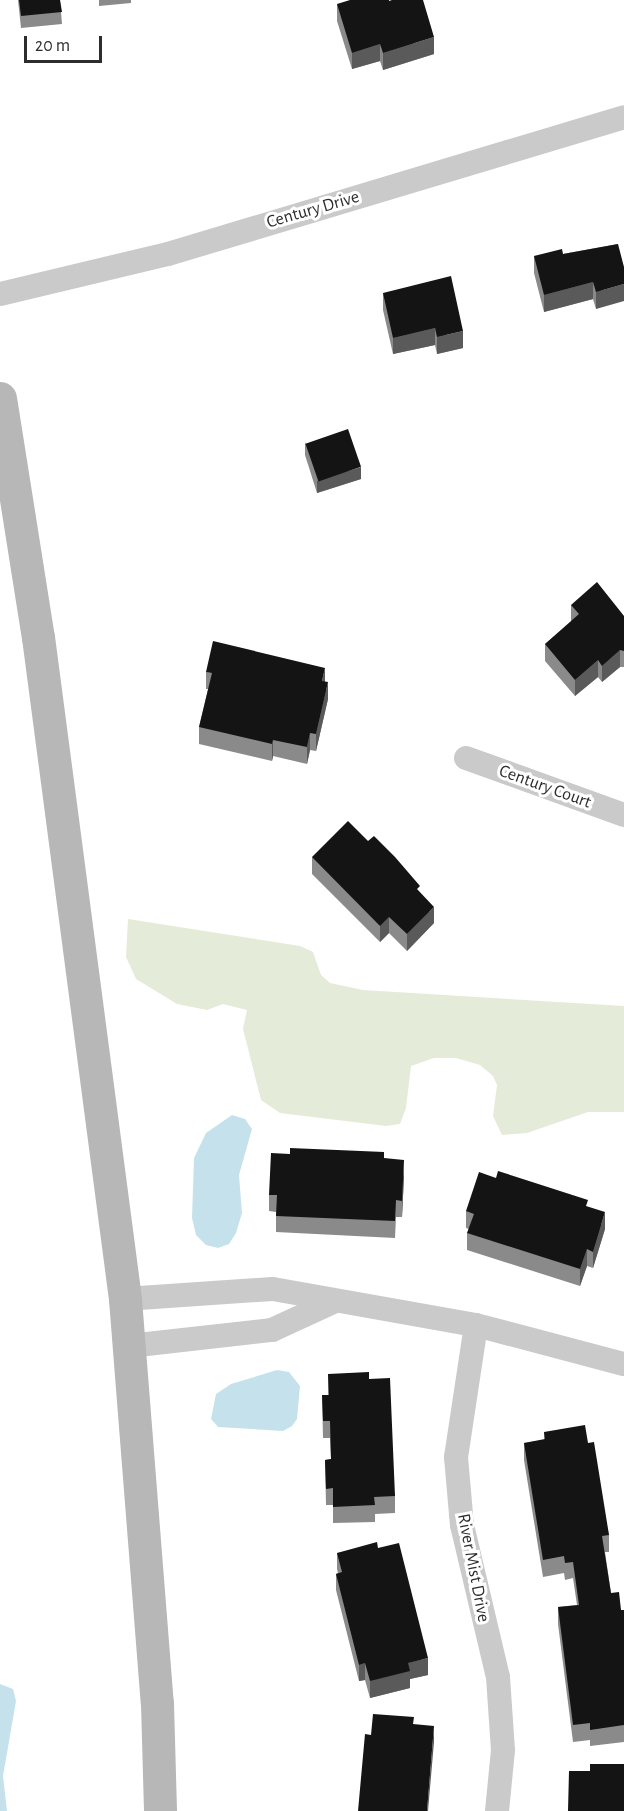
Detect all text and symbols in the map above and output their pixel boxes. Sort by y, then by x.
scale bar [27,24,105,62]
text: 20 m [35,37,70,55]
street label: Century Drive [264,186,362,234]
street label: Century Court [496,760,594,814]
street label: River Mist Drive [452,1512,494,1624]

